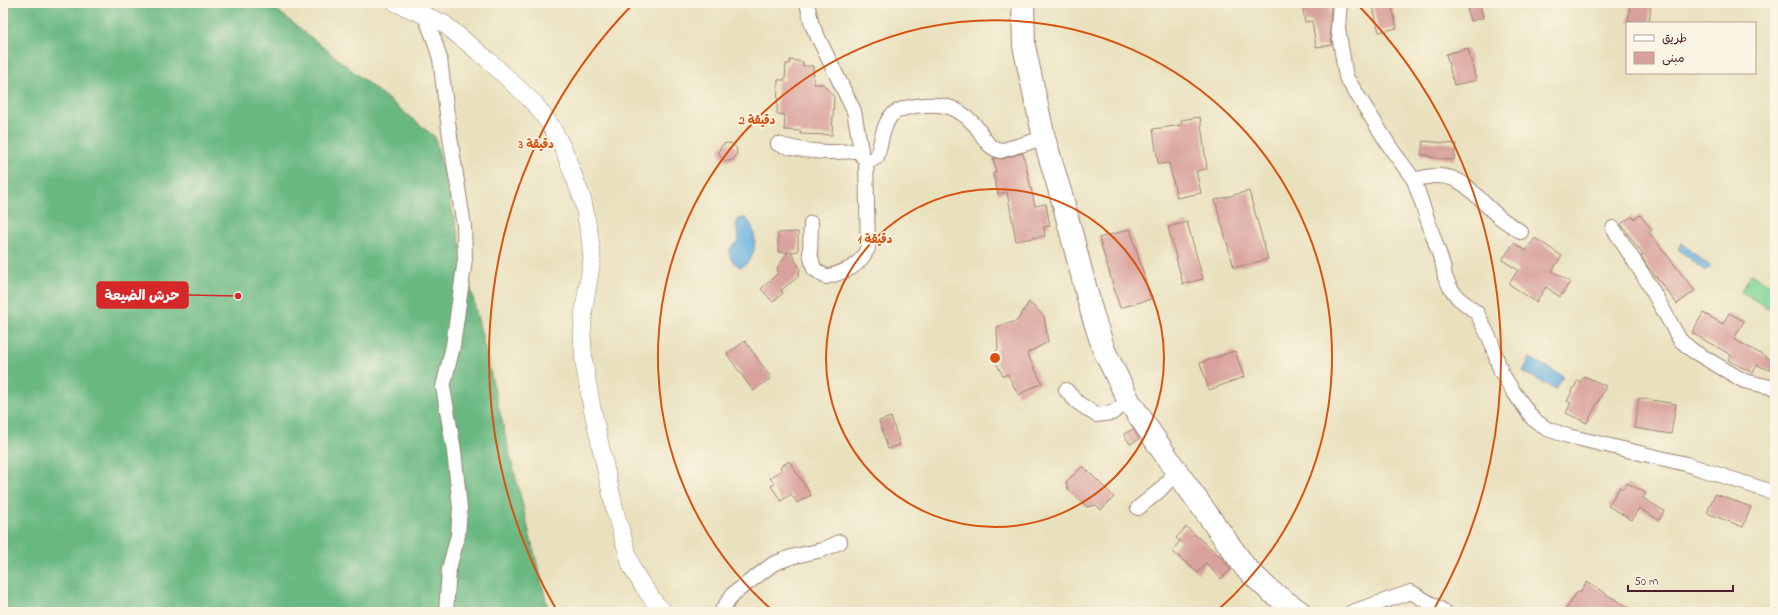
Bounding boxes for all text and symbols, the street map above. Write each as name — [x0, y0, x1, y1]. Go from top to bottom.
legend — [1626, 22, 1756, 74]
text: طريق — [1662, 30, 1687, 48]
text: مبنى — [1662, 50, 1685, 68]
text: 2 دقيقة — [738, 112, 776, 130]
text: 3 دقيقة — [517, 136, 554, 154]
text: 1 دقيقة — [858, 231, 893, 249]
callout: حرش الضيعة — [97, 282, 188, 308]
text: حرش الضيعة — [105, 286, 179, 307]
centre of rings — [988, 351, 1002, 365]
scale bar — [1628, 567, 1733, 593]
text: 50 m — [1634, 573, 1658, 591]

